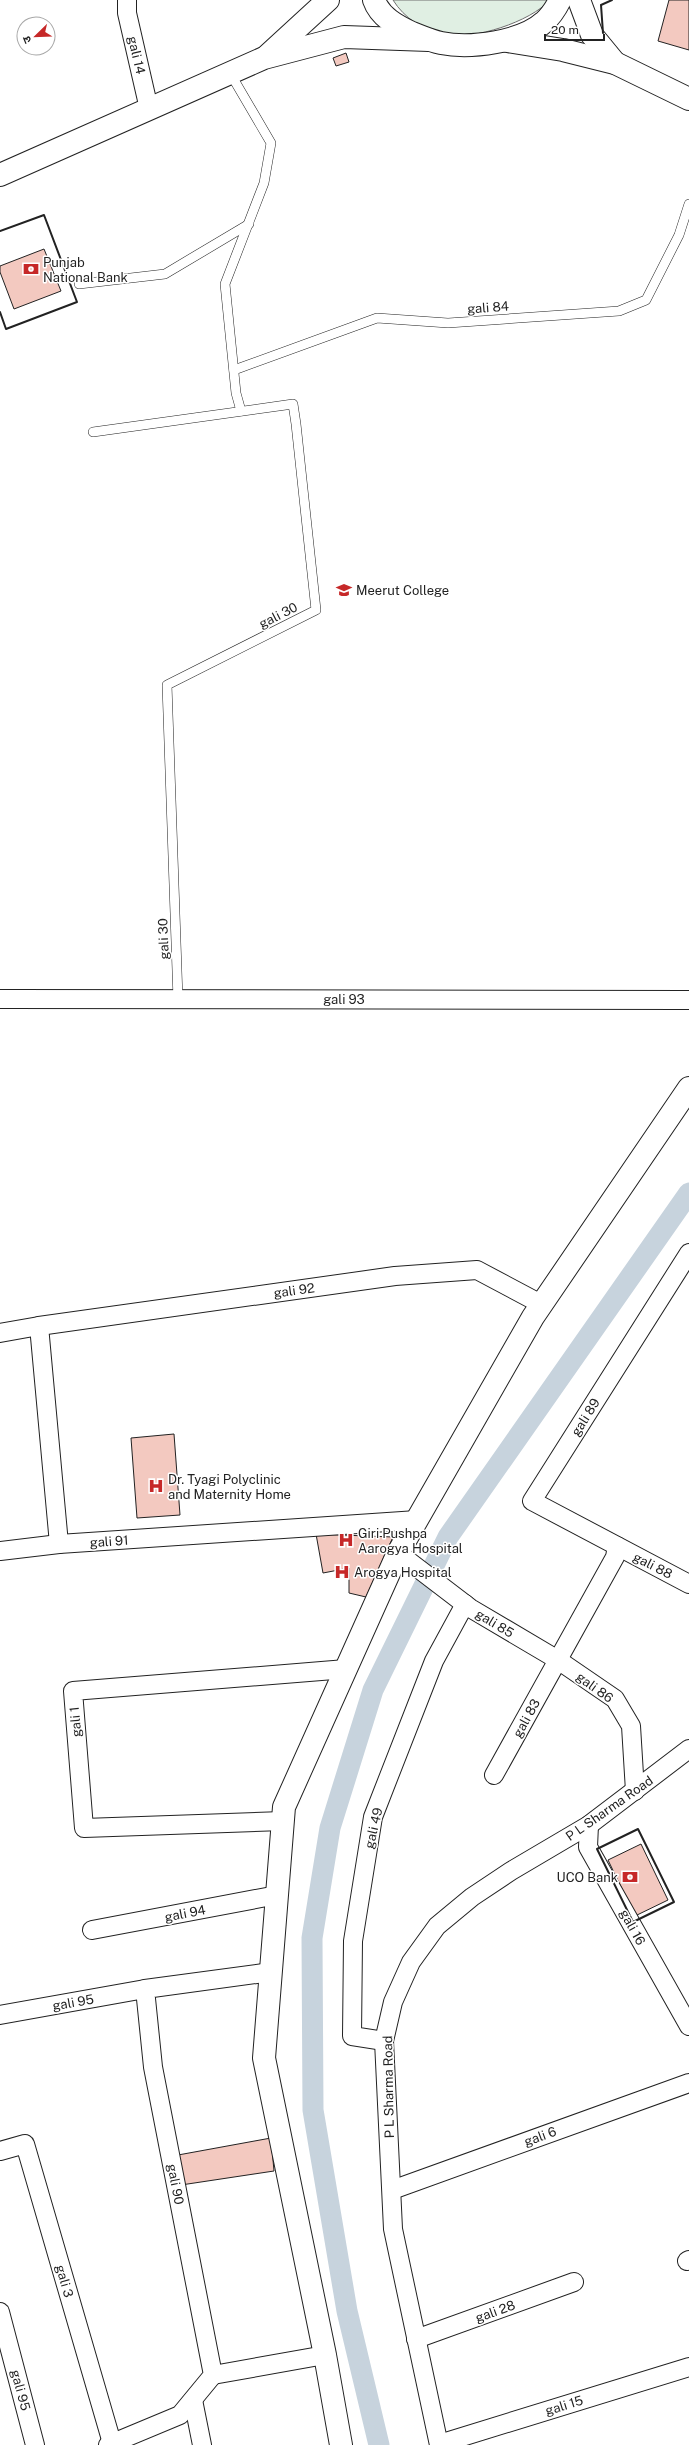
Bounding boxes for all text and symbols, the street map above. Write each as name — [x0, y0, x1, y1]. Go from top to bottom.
north arrow — [16, 16, 56, 56]
scale bar — [545, 16, 604, 42]
text: 20 m — [551, 23, 579, 37]
text: उ — [20, 34, 34, 45]
street label: gali 14 — [125, 35, 148, 76]
place label: Punjab National Bank — [43, 255, 128, 285]
bank icon: Punjab National Bank — [22, 260, 40, 278]
street label: gali 84 — [467, 299, 509, 316]
school or university icon: Meerut College — [335, 581, 353, 599]
place label: Meerut College — [356, 583, 449, 598]
street label: gali 30 — [256, 599, 300, 632]
street label: gali 30 — [155, 918, 172, 960]
street label: gali 93 — [323, 992, 365, 1007]
street label: gali 92 — [273, 1280, 316, 1301]
street label: gali 89 — [568, 1396, 603, 1439]
place label: Dr. Tyagi Polyclinic and Maternity Home — [168, 1472, 291, 1502]
hospital icon: Dr. Tyagi Polyclinic and Maternity Home — [147, 1477, 165, 1495]
place label: Giri Pushpa Aarogya Hospital — [358, 1526, 463, 1556]
hospital icon: Giri Pushpa Aarogya Hospital — [337, 1531, 355, 1549]
street label: gali 91 — [89, 1533, 129, 1550]
street label: gali 88 — [631, 1549, 675, 1582]
hospital icon: Arogya Hospital — [333, 1563, 351, 1581]
place label: Arogya Hospital — [354, 1565, 452, 1580]
street label: gali 85 — [473, 1606, 517, 1641]
street label: gali 86 — [573, 1669, 616, 1706]
street label: gali 83 — [510, 1696, 543, 1740]
street label: gali 1 — [67, 1706, 84, 1738]
street label: P L Sharma Road — [563, 1773, 656, 1844]
street label: gali 49 — [361, 1806, 385, 1850]
bank icon: UCO Bank — [621, 1868, 639, 1886]
place label: UCO Bank — [557, 1870, 618, 1885]
street label: gali 94 — [163, 1902, 207, 1925]
street label: gali 16 — [617, 1907, 649, 1948]
street label: gali 95 — [51, 1991, 95, 2014]
street label: P L Sharma Road — [380, 2035, 397, 2139]
street label: gali 6 — [522, 2124, 558, 2149]
street label: gali 90 — [164, 2162, 187, 2206]
street label: gali 3 — [53, 2263, 76, 2299]
street label: gali 28 — [473, 2297, 517, 2326]
street label: gali 95 — [8, 2368, 33, 2412]
street label: gali 15 — [543, 2393, 585, 2418]

